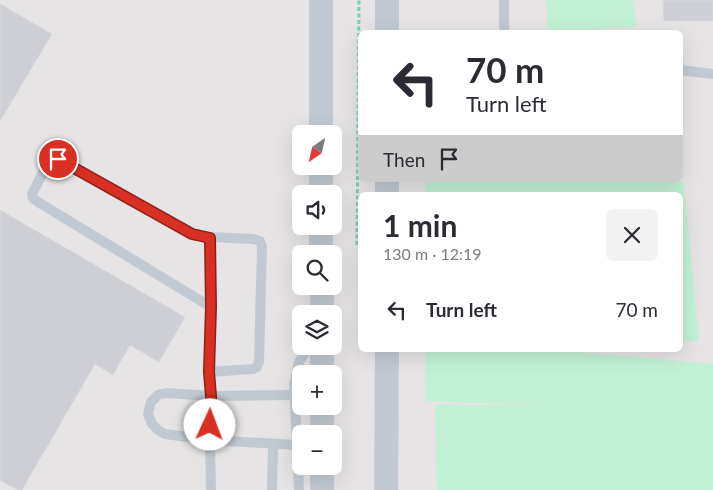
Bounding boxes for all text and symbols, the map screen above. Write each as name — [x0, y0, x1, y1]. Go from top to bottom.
text: 70 m — [466, 48, 544, 90]
icon: left — [383, 50, 448, 115]
text: Turn left — [466, 90, 547, 117]
north arrow — [292, 125, 342, 175]
map controls — [292, 125, 342, 475]
pin — [37, 138, 79, 180]
icon: arrive — [44, 145, 72, 173]
icon: arrive — [435, 145, 463, 173]
text: Then — [383, 148, 425, 171]
button: sound — [292, 185, 342, 235]
text: 1 min — [383, 207, 457, 243]
button: close — [606, 209, 658, 261]
text: 130 m · 12:19 — [383, 244, 482, 263]
button: search — [292, 245, 342, 295]
icon: left — [383, 296, 411, 324]
text: Turn left — [426, 298, 497, 321]
text: 70 m — [615, 298, 658, 321]
button: layers — [292, 305, 342, 355]
button: + — [292, 365, 342, 415]
position arrow — [183, 398, 235, 450]
button: − — [292, 425, 342, 475]

